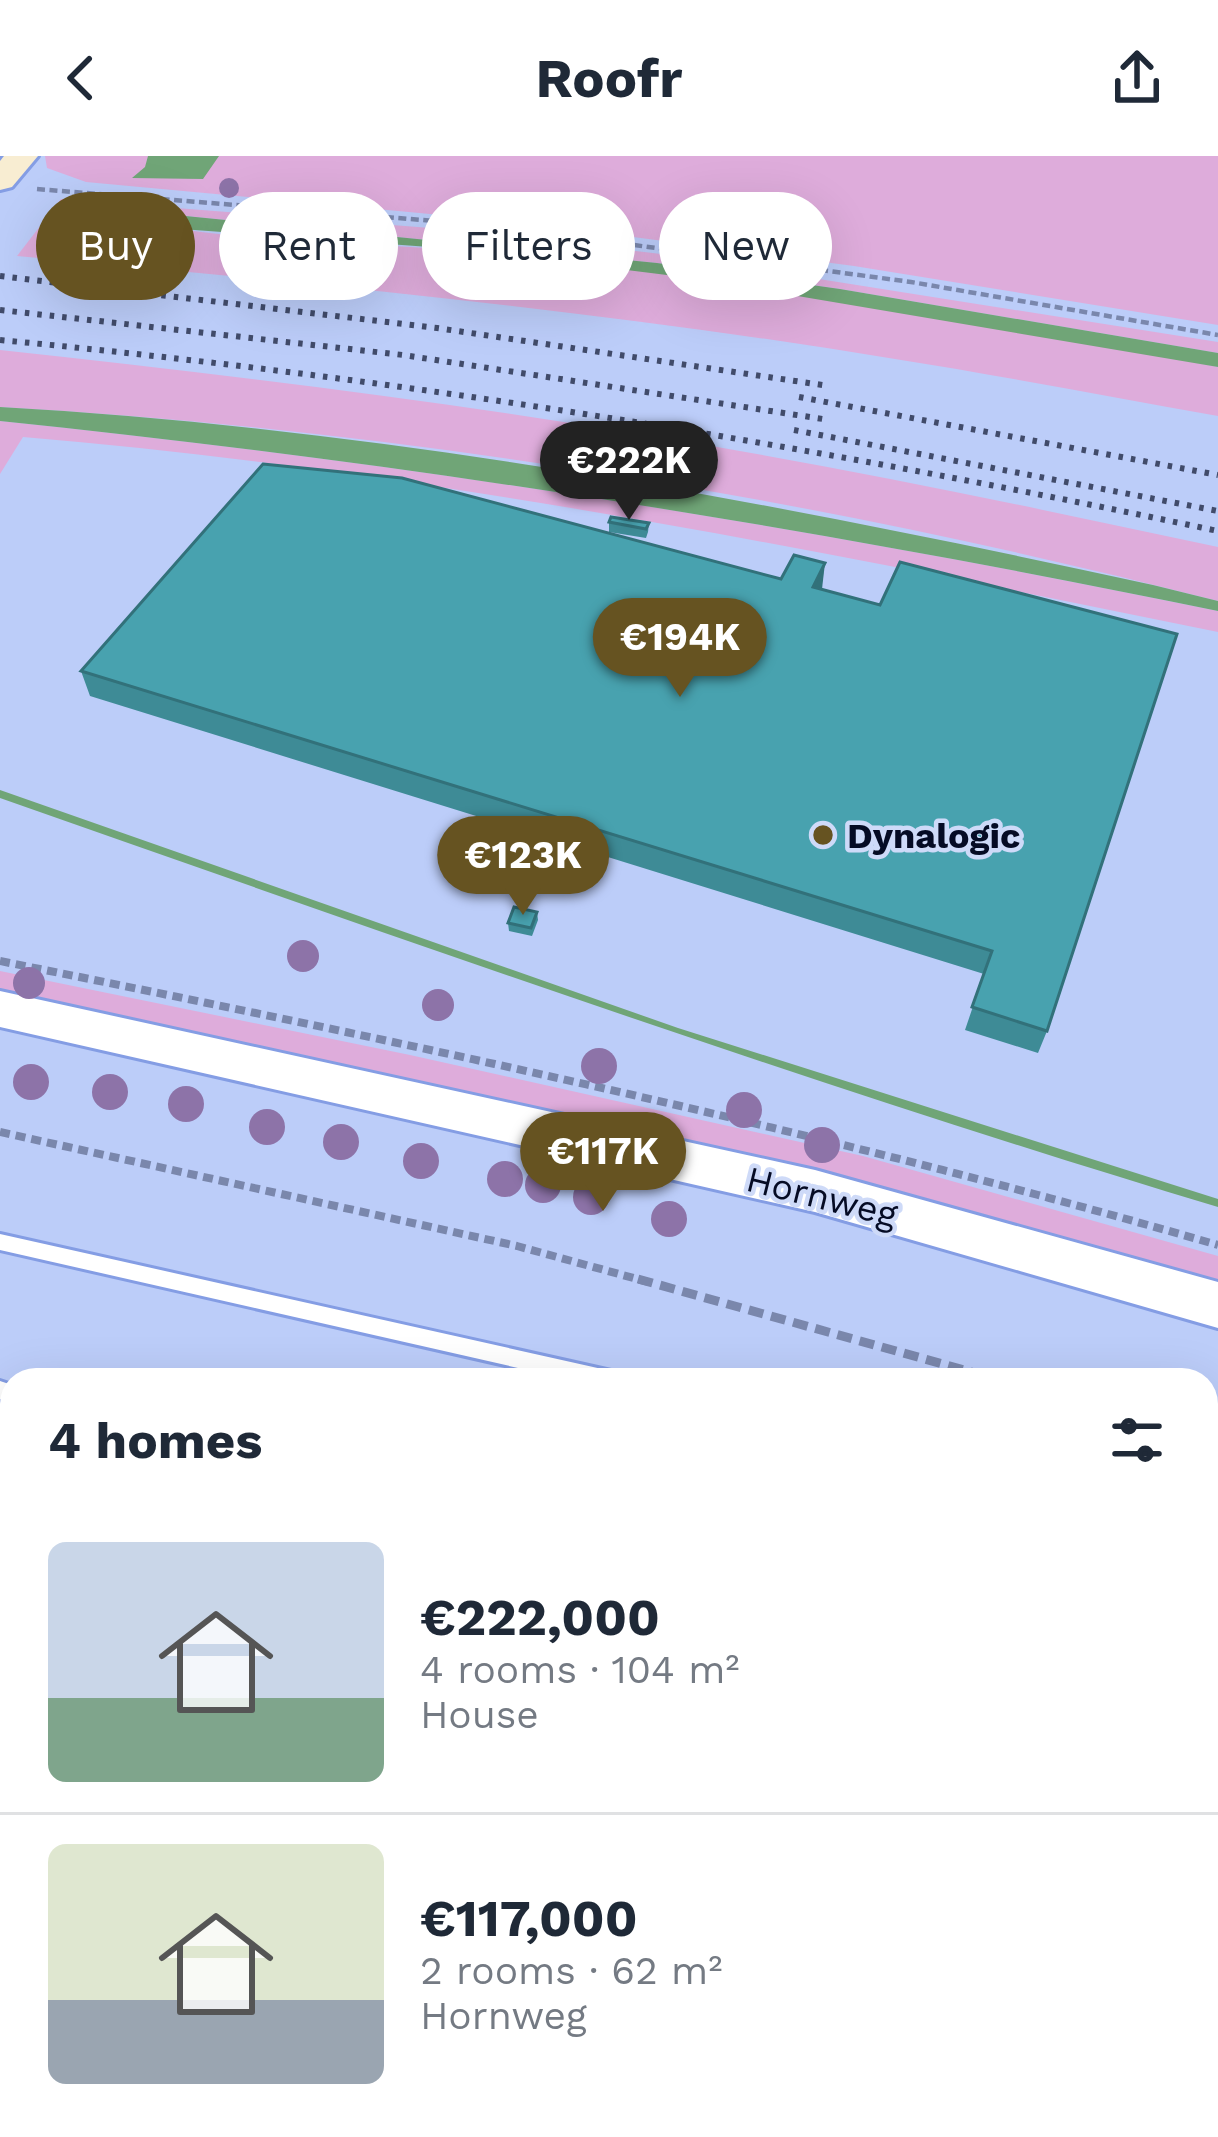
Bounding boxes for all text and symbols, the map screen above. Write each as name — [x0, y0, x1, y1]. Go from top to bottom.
icon: back — [48, 45, 114, 111]
icon: share — [1104, 45, 1170, 111]
text: Roofr — [536, 47, 682, 110]
chip: Buy — [36, 192, 195, 300]
chip: Rent — [219, 192, 398, 300]
chip: Filters — [422, 192, 635, 300]
chip: New — [659, 192, 832, 300]
pin: €222K — [545, 421, 713, 523]
text: €222K — [567, 437, 691, 482]
pin: €194K — [596, 598, 764, 700]
text: €194K — [620, 614, 740, 659]
place label: Dynalogic — [847, 815, 1020, 857]
pin: €123K — [439, 816, 607, 918]
marker: Dynalogic — [810, 822, 836, 848]
text: €123K — [464, 832, 582, 877]
pin: €117K — [519, 1112, 687, 1214]
text: €117K — [547, 1128, 659, 1173]
street label: Hornweg — [742, 1158, 902, 1236]
icon: filters — [1104, 1407, 1170, 1473]
text: 4 homes — [48, 1411, 262, 1470]
text: €222,000 — [420, 1588, 660, 1647]
icon: home — [144, 1590, 288, 1734]
text: 4 rooms · 104 m² — [420, 1647, 740, 1692]
text: House — [420, 1692, 539, 1737]
text: €117,000 — [420, 1889, 638, 1948]
icon: home — [144, 1892, 288, 2036]
text: 2 rooms · 62 m² — [420, 1948, 722, 1993]
text: Hornweg — [420, 1993, 587, 2038]

